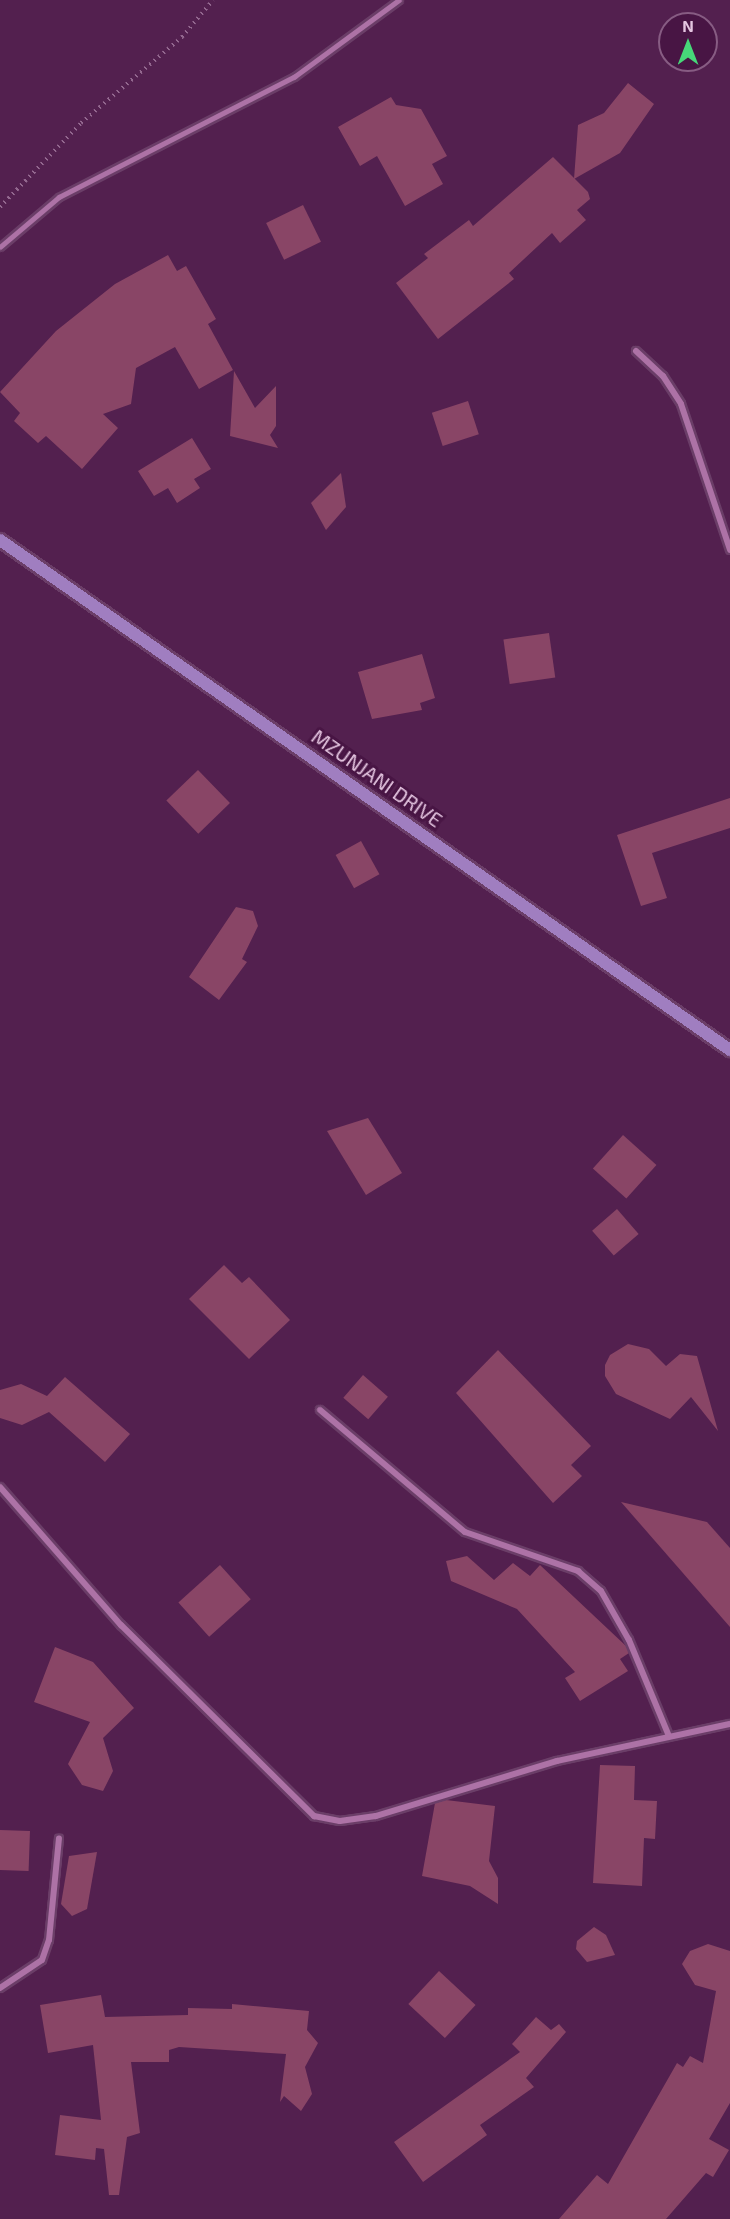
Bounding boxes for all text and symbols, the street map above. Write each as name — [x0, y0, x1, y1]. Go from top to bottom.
north arrow — [658, 12, 718, 72]
text: N — [682, 16, 694, 35]
street label: MZUNJANI DRIVE — [307, 724, 447, 832]

